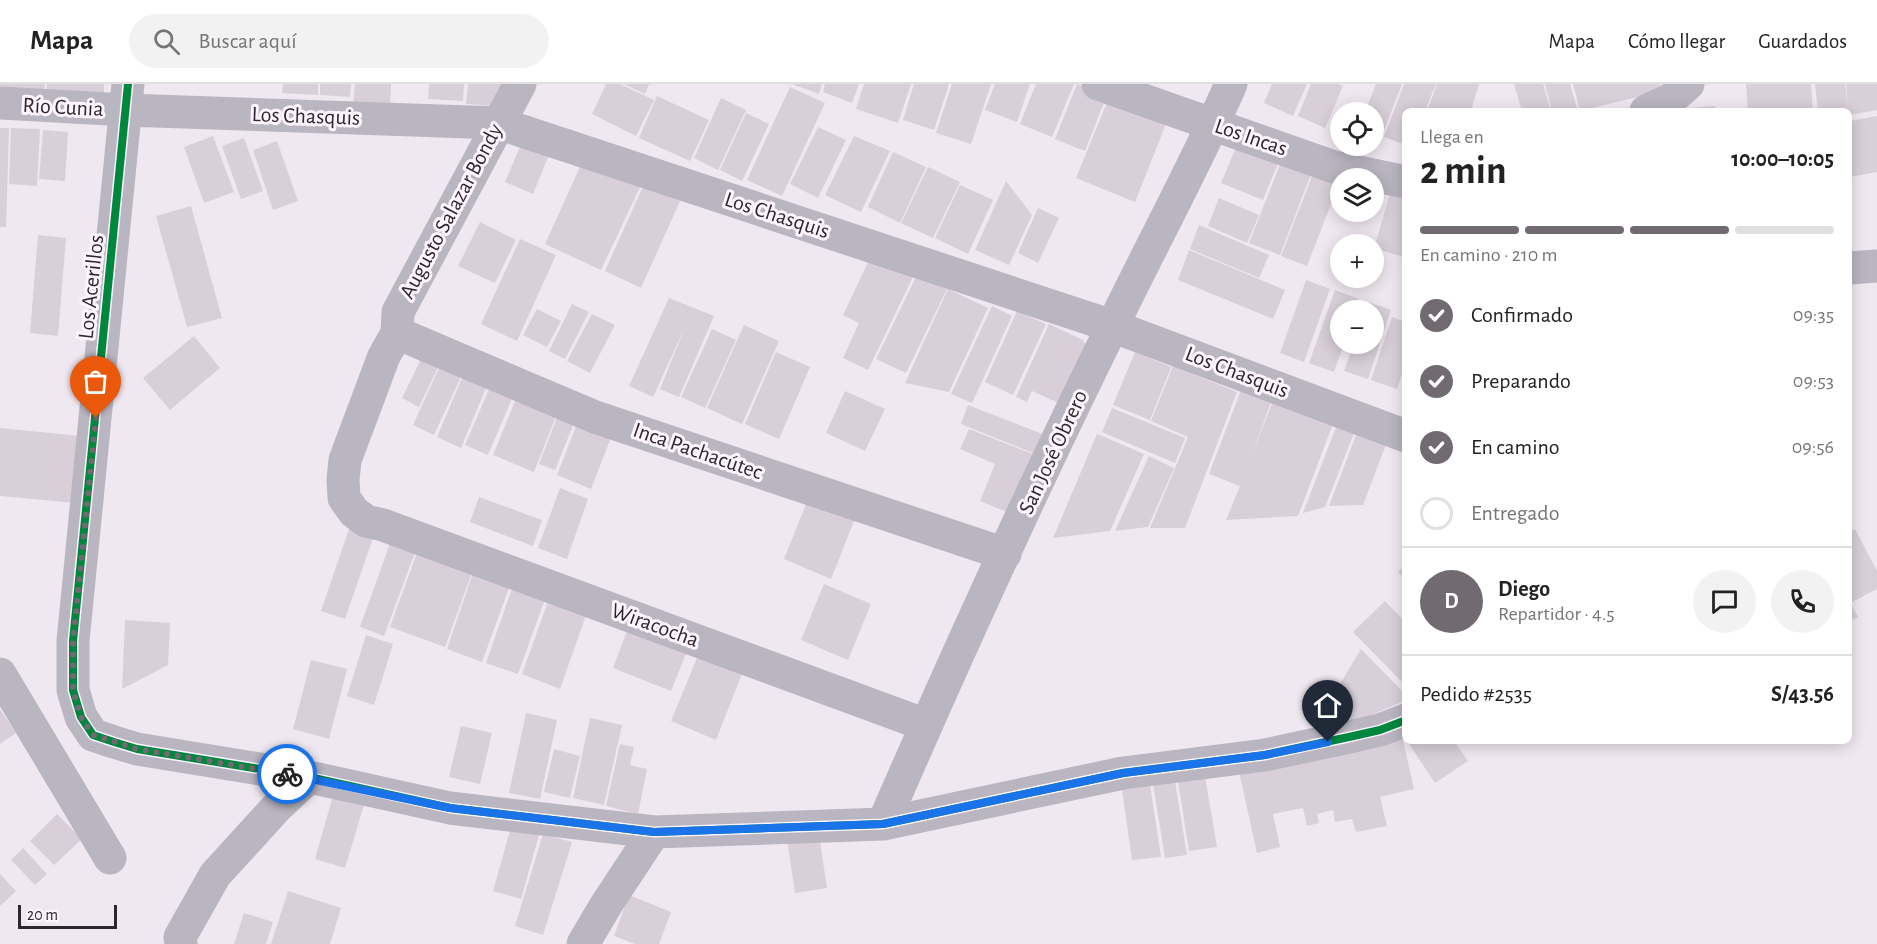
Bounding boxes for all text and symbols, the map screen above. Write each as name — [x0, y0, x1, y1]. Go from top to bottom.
search box — [129, 14, 549, 68]
icon: search — [150, 25, 183, 58]
text: Mapa — [30, 27, 93, 55]
text: Buscar aquí — [198, 30, 297, 52]
text: Mapa — [1549, 31, 1595, 52]
text: Cómo llegar — [1628, 31, 1725, 52]
text: Guardados — [1758, 31, 1847, 52]
street label: Río Cunia — [22, 94, 104, 120]
map controls — [1330, 102, 1384, 354]
button: locate — [1330, 102, 1384, 156]
street label: Los Chasquis — [251, 103, 361, 129]
street label: Los Incas — [1212, 114, 1290, 160]
street label: Augusto Salazar Bondy — [396, 119, 507, 302]
text: Llega en — [1420, 127, 1484, 147]
text: 10:00–10:05 — [1731, 148, 1834, 170]
text: 2 min — [1420, 152, 1507, 191]
button: layers — [1330, 168, 1384, 222]
street label: Los Chasquis — [722, 188, 832, 242]
street label: Los Acerillos — [75, 234, 107, 340]
button: + — [1330, 234, 1384, 288]
text: En camino · 210 m — [1420, 245, 1558, 265]
icon: check — [1420, 299, 1453, 332]
button: − — [1330, 300, 1384, 354]
text: Confirmado — [1471, 304, 1573, 326]
text: 09:35 — [1793, 305, 1834, 325]
street label: Los Chasquis — [1182, 342, 1292, 402]
pin — [70, 356, 121, 418]
icon: bag — [79, 365, 112, 398]
icon: check — [1420, 365, 1453, 398]
text: Preparando — [1471, 370, 1571, 392]
text: 09:53 — [1793, 371, 1834, 391]
street label: San José Obrero — [1015, 387, 1091, 517]
street label: Inca Pachacútec — [631, 419, 766, 484]
icon: check — [1420, 431, 1453, 464]
text: En camino — [1471, 436, 1560, 458]
text: 09:56 — [1792, 437, 1834, 457]
text: Entregado — [1471, 502, 1560, 524]
button: chat — [1693, 570, 1756, 633]
button: phone — [1771, 570, 1834, 633]
text: Diego — [1498, 578, 1550, 600]
text: D — [1444, 590, 1459, 612]
street label: Wiracocha — [608, 599, 702, 651]
text: Repartidor · 4.5 — [1498, 604, 1615, 624]
pin — [1302, 680, 1353, 742]
text: Pedido #2535 — [1420, 683, 1532, 705]
text: S/43.56 — [1771, 683, 1834, 705]
icon: home — [1311, 689, 1344, 722]
courier — [257, 744, 317, 804]
icon: bike — [271, 758, 304, 791]
scale bar — [18, 902, 117, 930]
text: 20 m — [27, 907, 58, 923]

